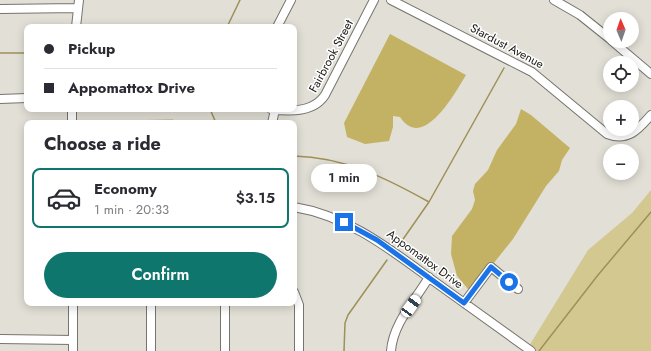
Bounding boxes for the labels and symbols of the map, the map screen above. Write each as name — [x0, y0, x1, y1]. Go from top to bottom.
north arrow — [603, 12, 639, 48]
street label: Fairbrook Street — [304, 16, 358, 96]
street label: Stardust Avenue — [467, 19, 547, 73]
callout: 1 min — [311, 164, 377, 192]
route end — [335, 213, 353, 231]
street label: Appomattox Drive — [383, 225, 467, 293]
route start — [500, 273, 518, 291]
car — [399, 293, 423, 319]

